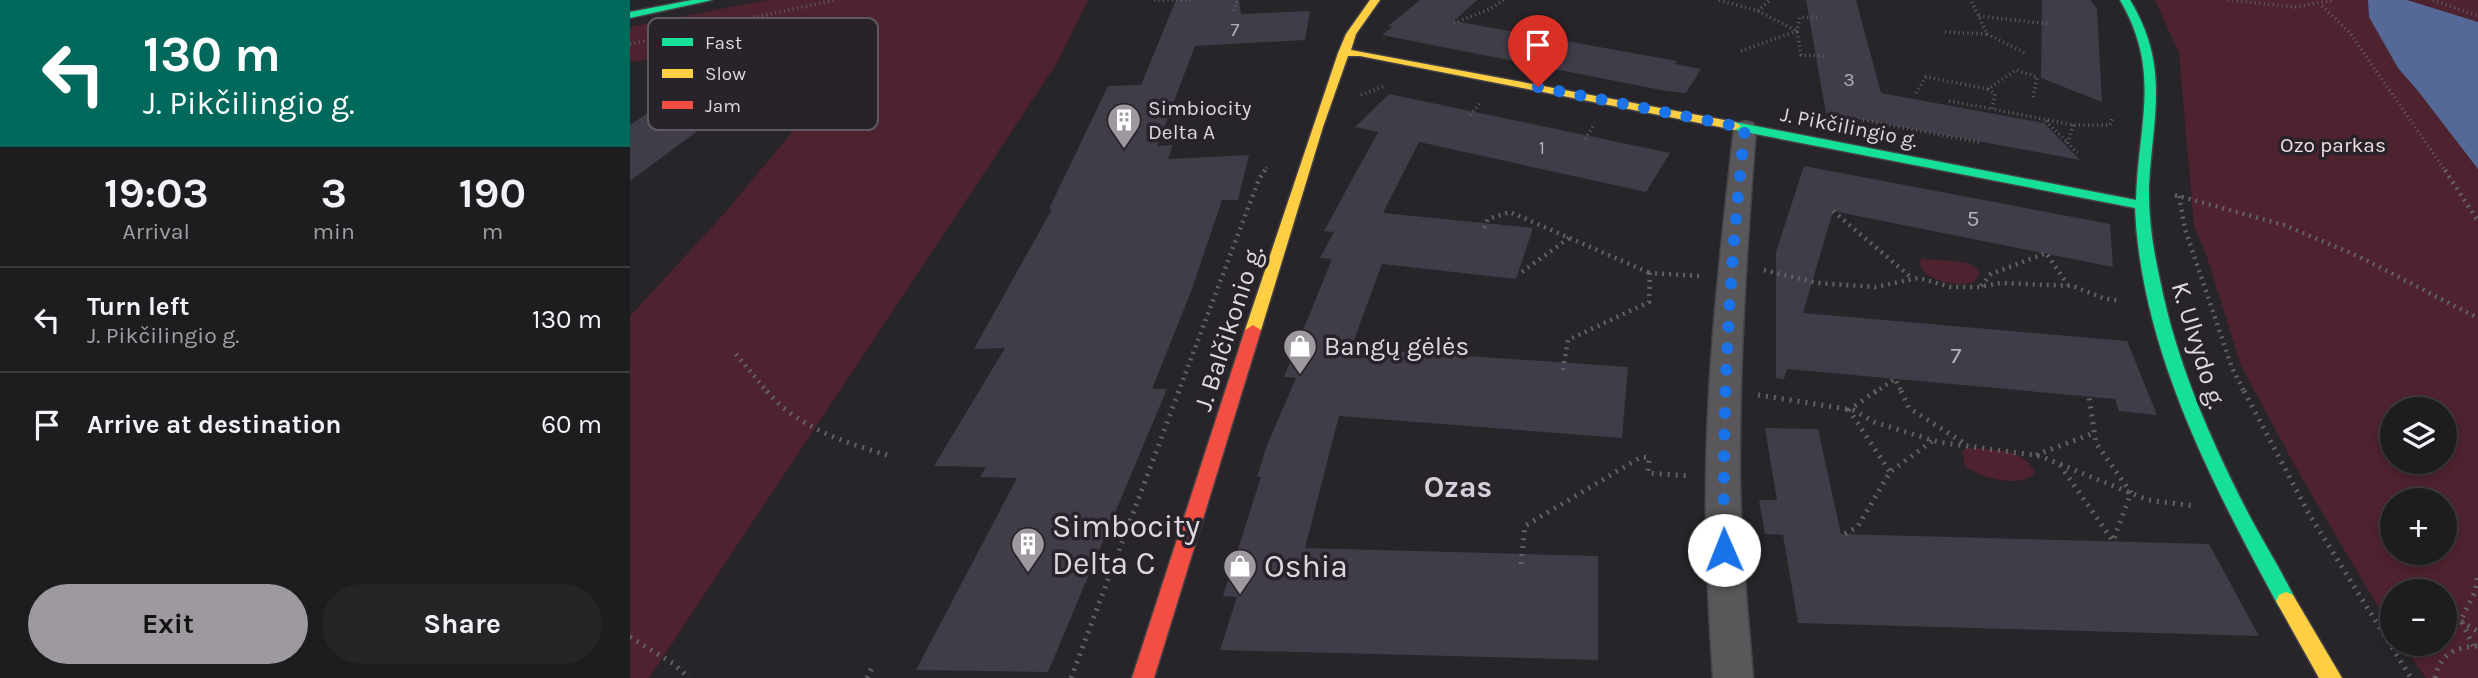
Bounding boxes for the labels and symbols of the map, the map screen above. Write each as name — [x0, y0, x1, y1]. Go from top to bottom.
pin — [1508, 15, 1568, 87]
legend — [648, 18, 878, 130]
house number: 7 — [1231, 19, 1240, 41]
text: Fast — [705, 32, 742, 54]
text: Slow — [705, 63, 746, 85]
house number: 3 — [1843, 69, 1855, 91]
text: Jam — [705, 95, 741, 117]
place label: Simbiocity Delta A — [1148, 96, 1252, 144]
building icon: Simbiocity Delta A — [1105, 101, 1143, 150]
street label: J. Pikčilingio g. — [1778, 102, 1920, 152]
park label: Ozo parkas — [2280, 133, 2386, 157]
house number: 1 — [1539, 137, 1545, 159]
house number: 5 — [1967, 205, 1979, 232]
street label: J. Balčikonio g. — [1187, 241, 1270, 415]
street label: K. Ulvydo g. — [2165, 278, 2233, 412]
shop icon: Bangų gėlės — [1281, 327, 1319, 376]
place label: Bangų gėlės — [1324, 331, 1469, 362]
house number: 7 — [1951, 342, 1962, 369]
district label: Ozas — [1424, 469, 1492, 505]
place label: Simbocity Delta C — [1052, 508, 1200, 582]
position arrow — [1687, 513, 1761, 587]
building icon: Simbocity Delta C — [1009, 525, 1047, 574]
shop icon: Oshia — [1221, 547, 1259, 596]
place label: Oshia — [1264, 548, 1348, 585]

